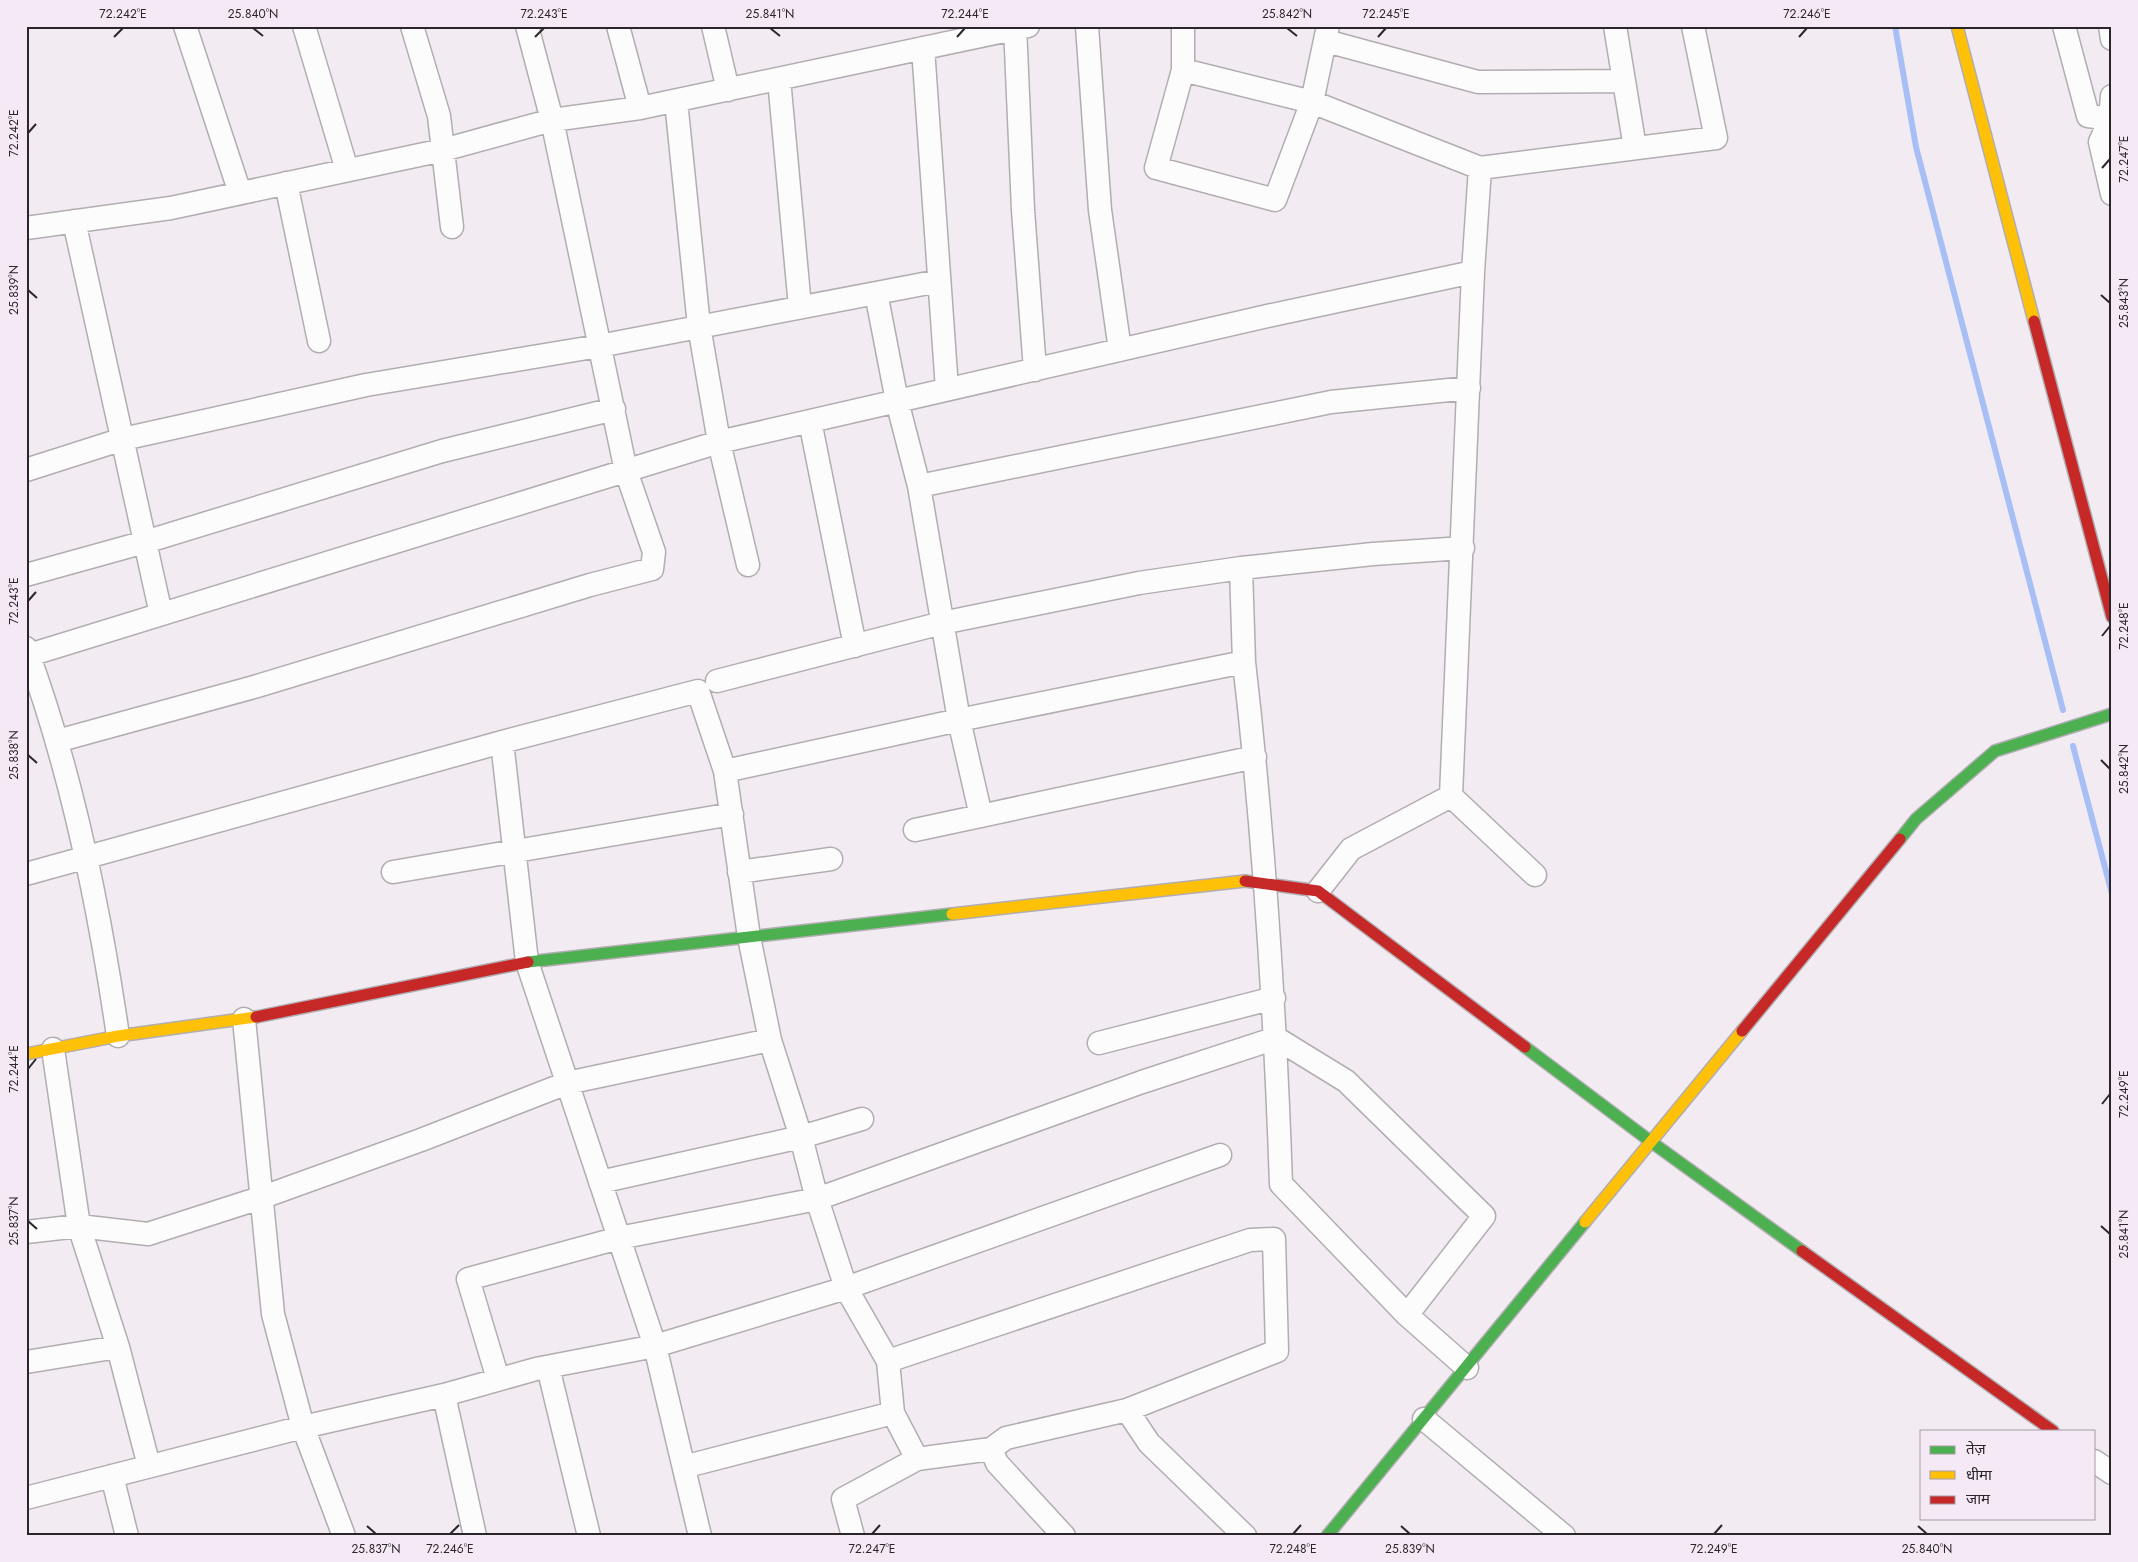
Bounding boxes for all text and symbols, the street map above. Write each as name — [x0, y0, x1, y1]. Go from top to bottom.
text: 72.242°E — [99, 5, 147, 23]
text: 25.840°N — [228, 5, 278, 23]
text: 72.243°E — [520, 5, 568, 23]
text: 25.841°N — [746, 5, 794, 23]
text: 72.244°E — [941, 5, 989, 23]
text: 25.842°N — [1262, 5, 1312, 23]
text: 72.245°E — [1362, 5, 1410, 23]
text: 72.246°E — [1783, 5, 1831, 23]
text: 72.242°E — [5, 109, 23, 157]
text: 72.247°E — [2115, 136, 2133, 182]
text: 25.839°N — [5, 265, 23, 315]
text: 25.843°N — [2115, 278, 2133, 328]
text: 72.243°E — [5, 577, 23, 625]
text: 72.248°E — [2115, 602, 2133, 650]
text: 25.838°N — [5, 730, 23, 780]
text: 25.842°N — [2115, 744, 2133, 794]
text: 72.244°E — [5, 1045, 23, 1093]
text: 72.249°E — [2115, 1070, 2133, 1118]
text: 25.837°N — [5, 1196, 23, 1246]
text: 25.841°N — [2115, 1210, 2133, 1258]
legend — [1920, 1430, 2096, 1520]
text: तेज़ — [1966, 1438, 1987, 1460]
text: धीमा — [1966, 1464, 1993, 1486]
text: जाम — [1966, 1488, 1991, 1510]
text: 25.837°N — [351, 1540, 401, 1558]
text: 72.246°E — [426, 1540, 474, 1558]
text: 72.247°E — [849, 1540, 895, 1558]
text: 72.248°E — [1269, 1540, 1317, 1558]
text: 25.839°N — [1385, 1540, 1435, 1558]
text: 72.249°E — [1690, 1540, 1738, 1558]
text: 25.840°N — [1902, 1540, 1952, 1558]

